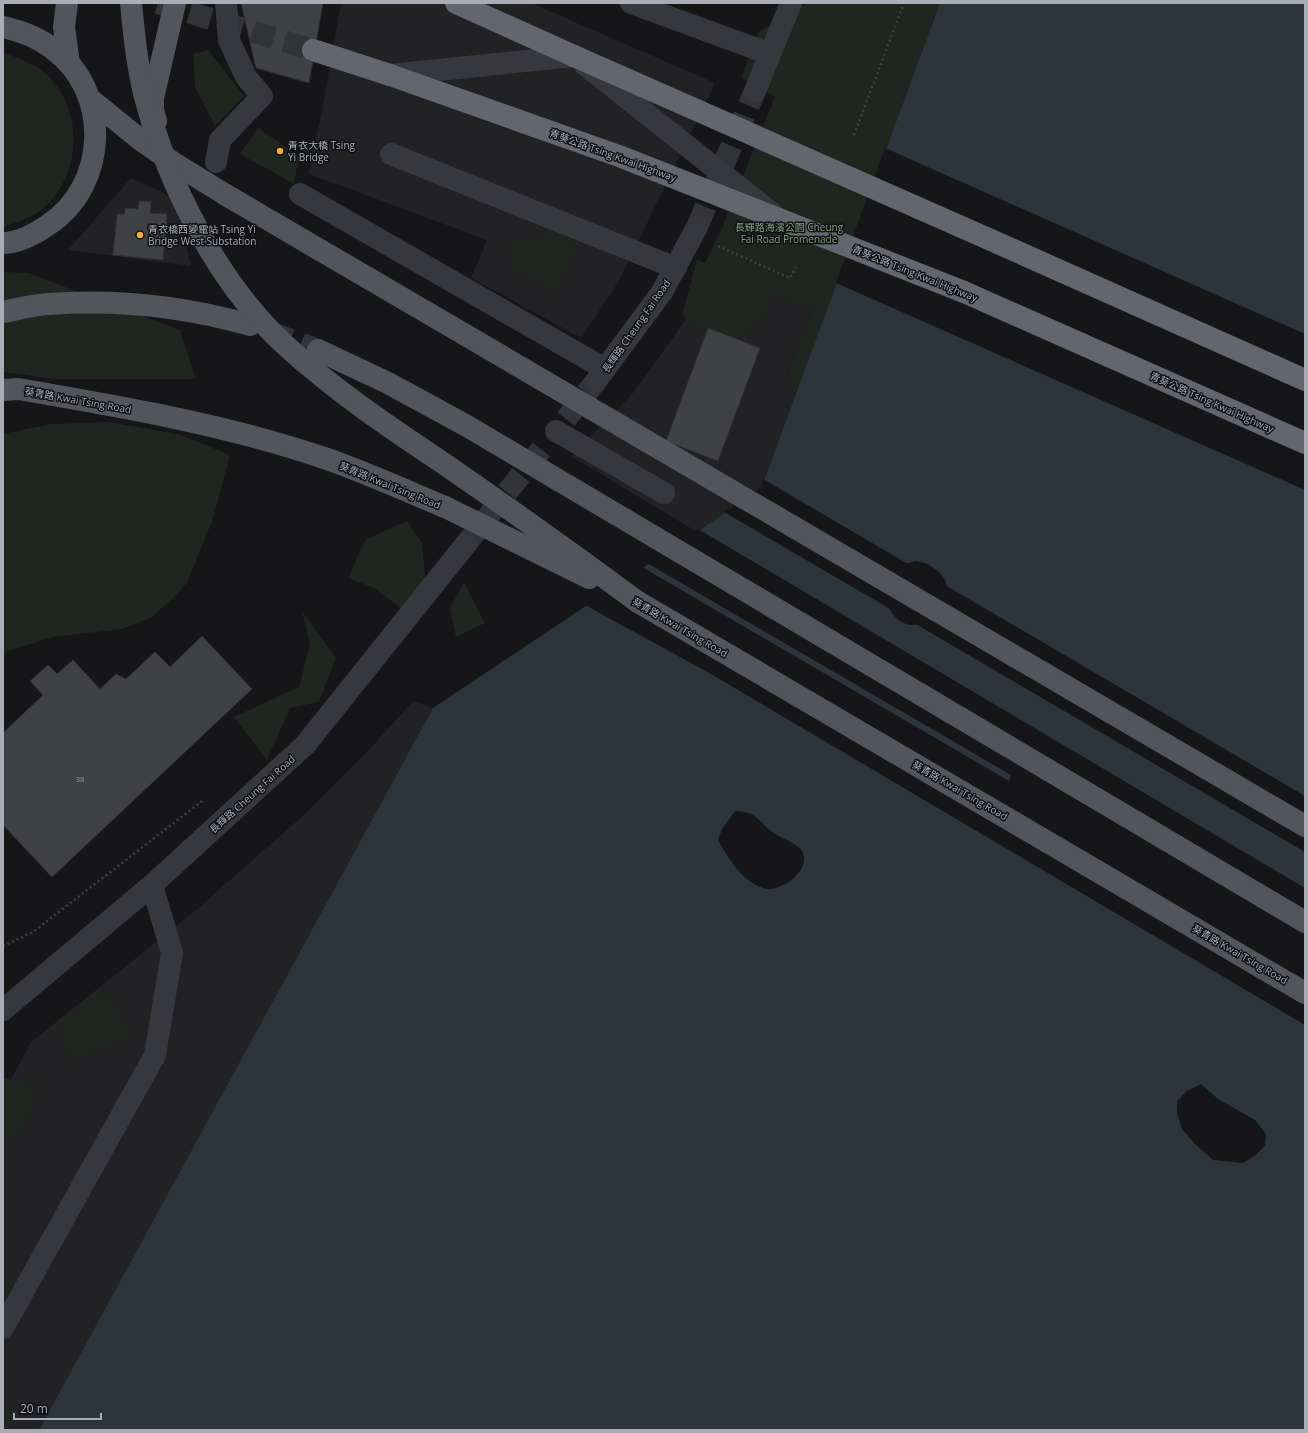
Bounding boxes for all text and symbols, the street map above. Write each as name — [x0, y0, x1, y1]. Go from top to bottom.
street label: 青葵公路 Tsing Kwai Highway — [548, 126, 679, 185]
place label: 青衣大橋 Tsing Yi Bridge — [288, 138, 356, 164]
marker: 青衣大橋 Tsing Yi Bridge — [275, 146, 285, 156]
park label: 長輝路海濱公園 Cheung Fai Road Promenade — [735, 220, 844, 246]
place label: 青衣橋西變電站 Tsing Yi Bridge West Substation — [148, 222, 256, 248]
marker: 青衣橋西變電站 Tsing Yi Bridge West Substation — [135, 230, 145, 240]
street label: 青葵公路 Tsing Kwai Highway — [850, 241, 981, 305]
street label: 長輝路 Cheung Fai Road — [599, 277, 673, 375]
street label: 青葵公路 Tsing Kwai Highway — [1148, 368, 1277, 436]
street label: 葵青路 Kwai Tsing Road — [24, 384, 132, 416]
street label: 葵青路 Kwai Tsing Road — [337, 458, 443, 512]
street label: 葵青路 Kwai Tsing Road — [630, 594, 730, 660]
street label: 長輝路 Cheung Fai Road — [206, 752, 298, 836]
street label: 葵青路 Kwai Tsing Road — [910, 757, 1010, 823]
house number: 38 — [75, 773, 85, 784]
street label: 葵青路 Kwai Tsing Road — [1190, 921, 1290, 987]
scale bar — [14, 1395, 101, 1421]
text: 20 m — [20, 1400, 48, 1417]

